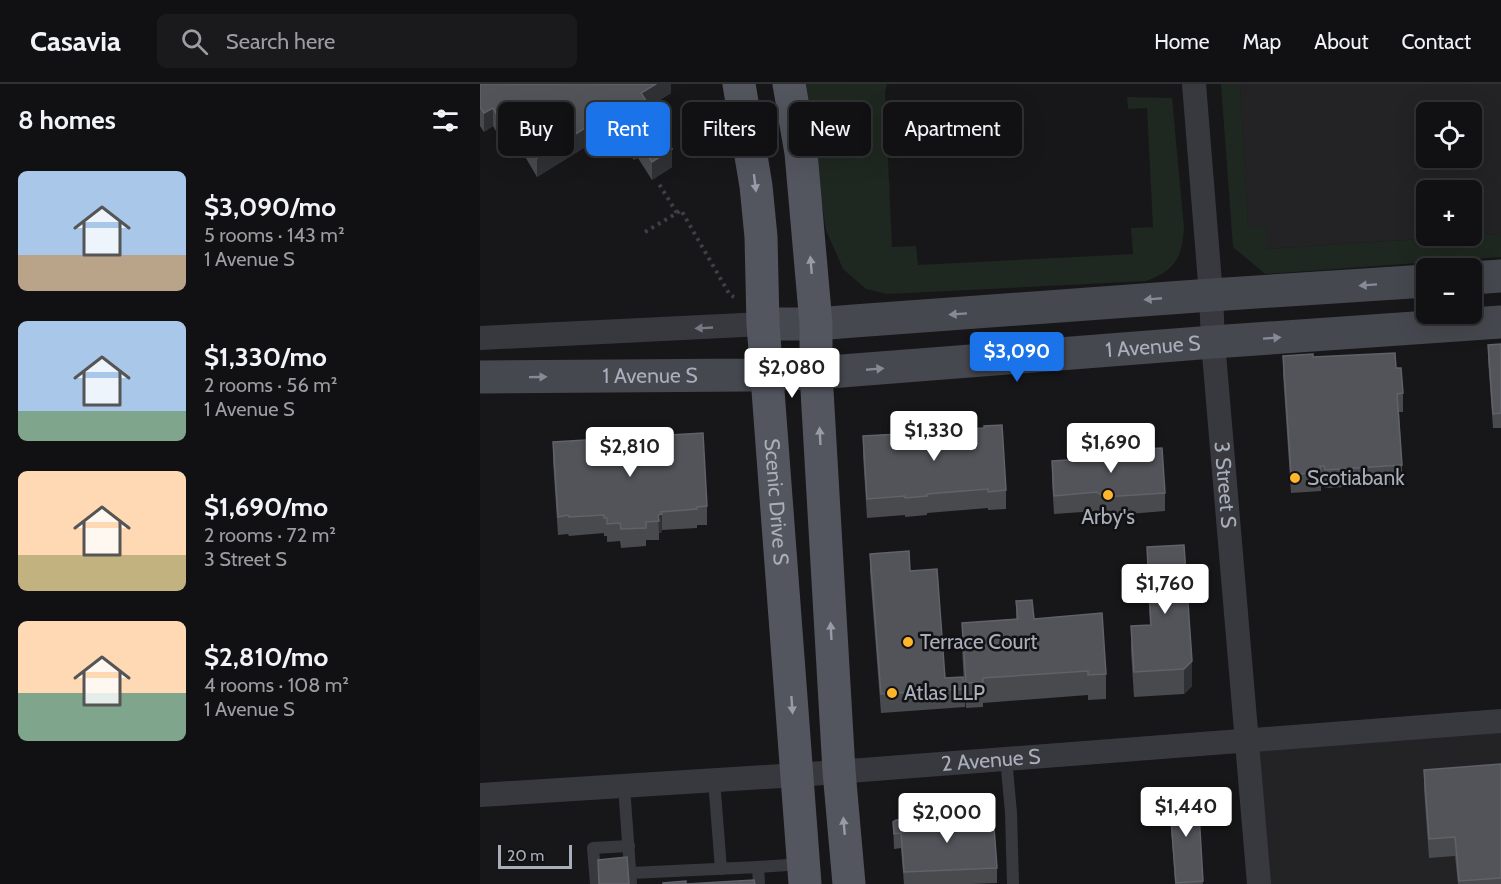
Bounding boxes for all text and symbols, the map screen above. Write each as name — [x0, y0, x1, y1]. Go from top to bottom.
search box — [157, 14, 577, 68]
text: Casavia — [30, 24, 121, 58]
icon: search — [178, 25, 211, 58]
text: Search here — [226, 28, 335, 55]
text: Home — [1154, 29, 1210, 54]
text: Map — [1243, 29, 1281, 54]
text: About — [1314, 29, 1368, 54]
text: Contact — [1401, 29, 1471, 54]
chip: Buy — [498, 102, 574, 156]
chip: Rent — [586, 102, 670, 156]
chip: Filters — [682, 102, 777, 156]
chip: New — [789, 102, 871, 156]
chip: Apartment — [883, 102, 1022, 156]
map controls — [1416, 102, 1482, 324]
button: locate — [1416, 102, 1482, 168]
text: 8 homes — [18, 104, 116, 136]
icon: filters — [429, 104, 462, 137]
one-way arrow — [750, 174, 760, 193]
button: + — [1416, 180, 1482, 246]
text: $3,090/mo — [204, 191, 336, 223]
icon: home — [66, 195, 138, 267]
text: 5 rooms · 143 m² — [204, 223, 345, 247]
text: 1 Avenue S — [204, 247, 295, 271]
one-way arrow — [806, 256, 816, 275]
button: − — [1416, 258, 1482, 324]
one-way arrow — [1359, 280, 1378, 289]
one-way arrow — [1143, 295, 1162, 304]
one-way arrow — [949, 309, 968, 318]
one-way arrow — [695, 323, 714, 332]
street label: 1 Avenue S — [1104, 330, 1201, 362]
pin: $3,090 — [968, 332, 1066, 383]
one-way arrow — [1262, 333, 1281, 342]
text: $3,090 — [984, 339, 1050, 363]
text: $1,330/mo — [204, 341, 327, 373]
icon: home — [66, 345, 138, 417]
pin: $2,080 — [743, 348, 841, 399]
text: $2,080 — [759, 355, 825, 379]
street label: 1 Avenue S — [602, 362, 698, 388]
one-way arrow — [865, 364, 884, 374]
one-way arrow — [529, 372, 548, 382]
text: 2 rooms · 56 m² — [204, 373, 337, 397]
text: 1 Avenue S — [204, 397, 295, 421]
pin: $1,330 — [885, 411, 983, 462]
text: $1,330 — [904, 418, 964, 442]
pin: $1,690 — [1062, 423, 1160, 474]
pin: $2,810 — [581, 427, 679, 478]
one-way arrow — [815, 427, 825, 446]
text: $1,690 — [1081, 430, 1141, 454]
text: $2,810 — [600, 434, 660, 458]
street label: Scenic Drive S — [760, 438, 794, 566]
street label: 3 Street S — [1209, 440, 1242, 529]
place label: Scotiabank — [1307, 465, 1405, 490]
marker: Scotiabank — [1288, 471, 1302, 485]
marker: Arby's — [1101, 488, 1115, 502]
text: $1,690/mo — [204, 491, 328, 523]
icon: home — [66, 495, 138, 567]
place label: Arby's — [1081, 504, 1135, 529]
text: 2 rooms · 72 m² — [204, 523, 336, 547]
text: 3 Street S — [204, 547, 287, 571]
pin: $1,760 — [1116, 564, 1214, 615]
text: $1,760 — [1136, 571, 1194, 595]
one-way arrow — [827, 622, 836, 641]
place label: Terrace Court — [920, 629, 1037, 654]
marker: Terrace Court — [901, 635, 915, 649]
text: $2,810/mo — [204, 641, 328, 673]
icon: home — [66, 645, 138, 717]
text: 4 rooms · 108 m² — [204, 673, 349, 697]
place label: Atlas LLP — [904, 680, 985, 705]
marker: Atlas LLP — [885, 686, 899, 700]
one-way arrow — [787, 696, 796, 715]
text: 1 Avenue S — [204, 697, 295, 721]
street label: 2 Avenue S — [940, 743, 1041, 776]
pin: $1,440 — [1137, 787, 1235, 838]
pin: $2,000 — [898, 793, 996, 844]
text: $1,440 — [1155, 794, 1217, 818]
text: $2,000 — [913, 800, 982, 824]
one-way arrow — [839, 816, 849, 835]
scale bar — [498, 842, 572, 870]
text: 20 m — [507, 846, 544, 865]

